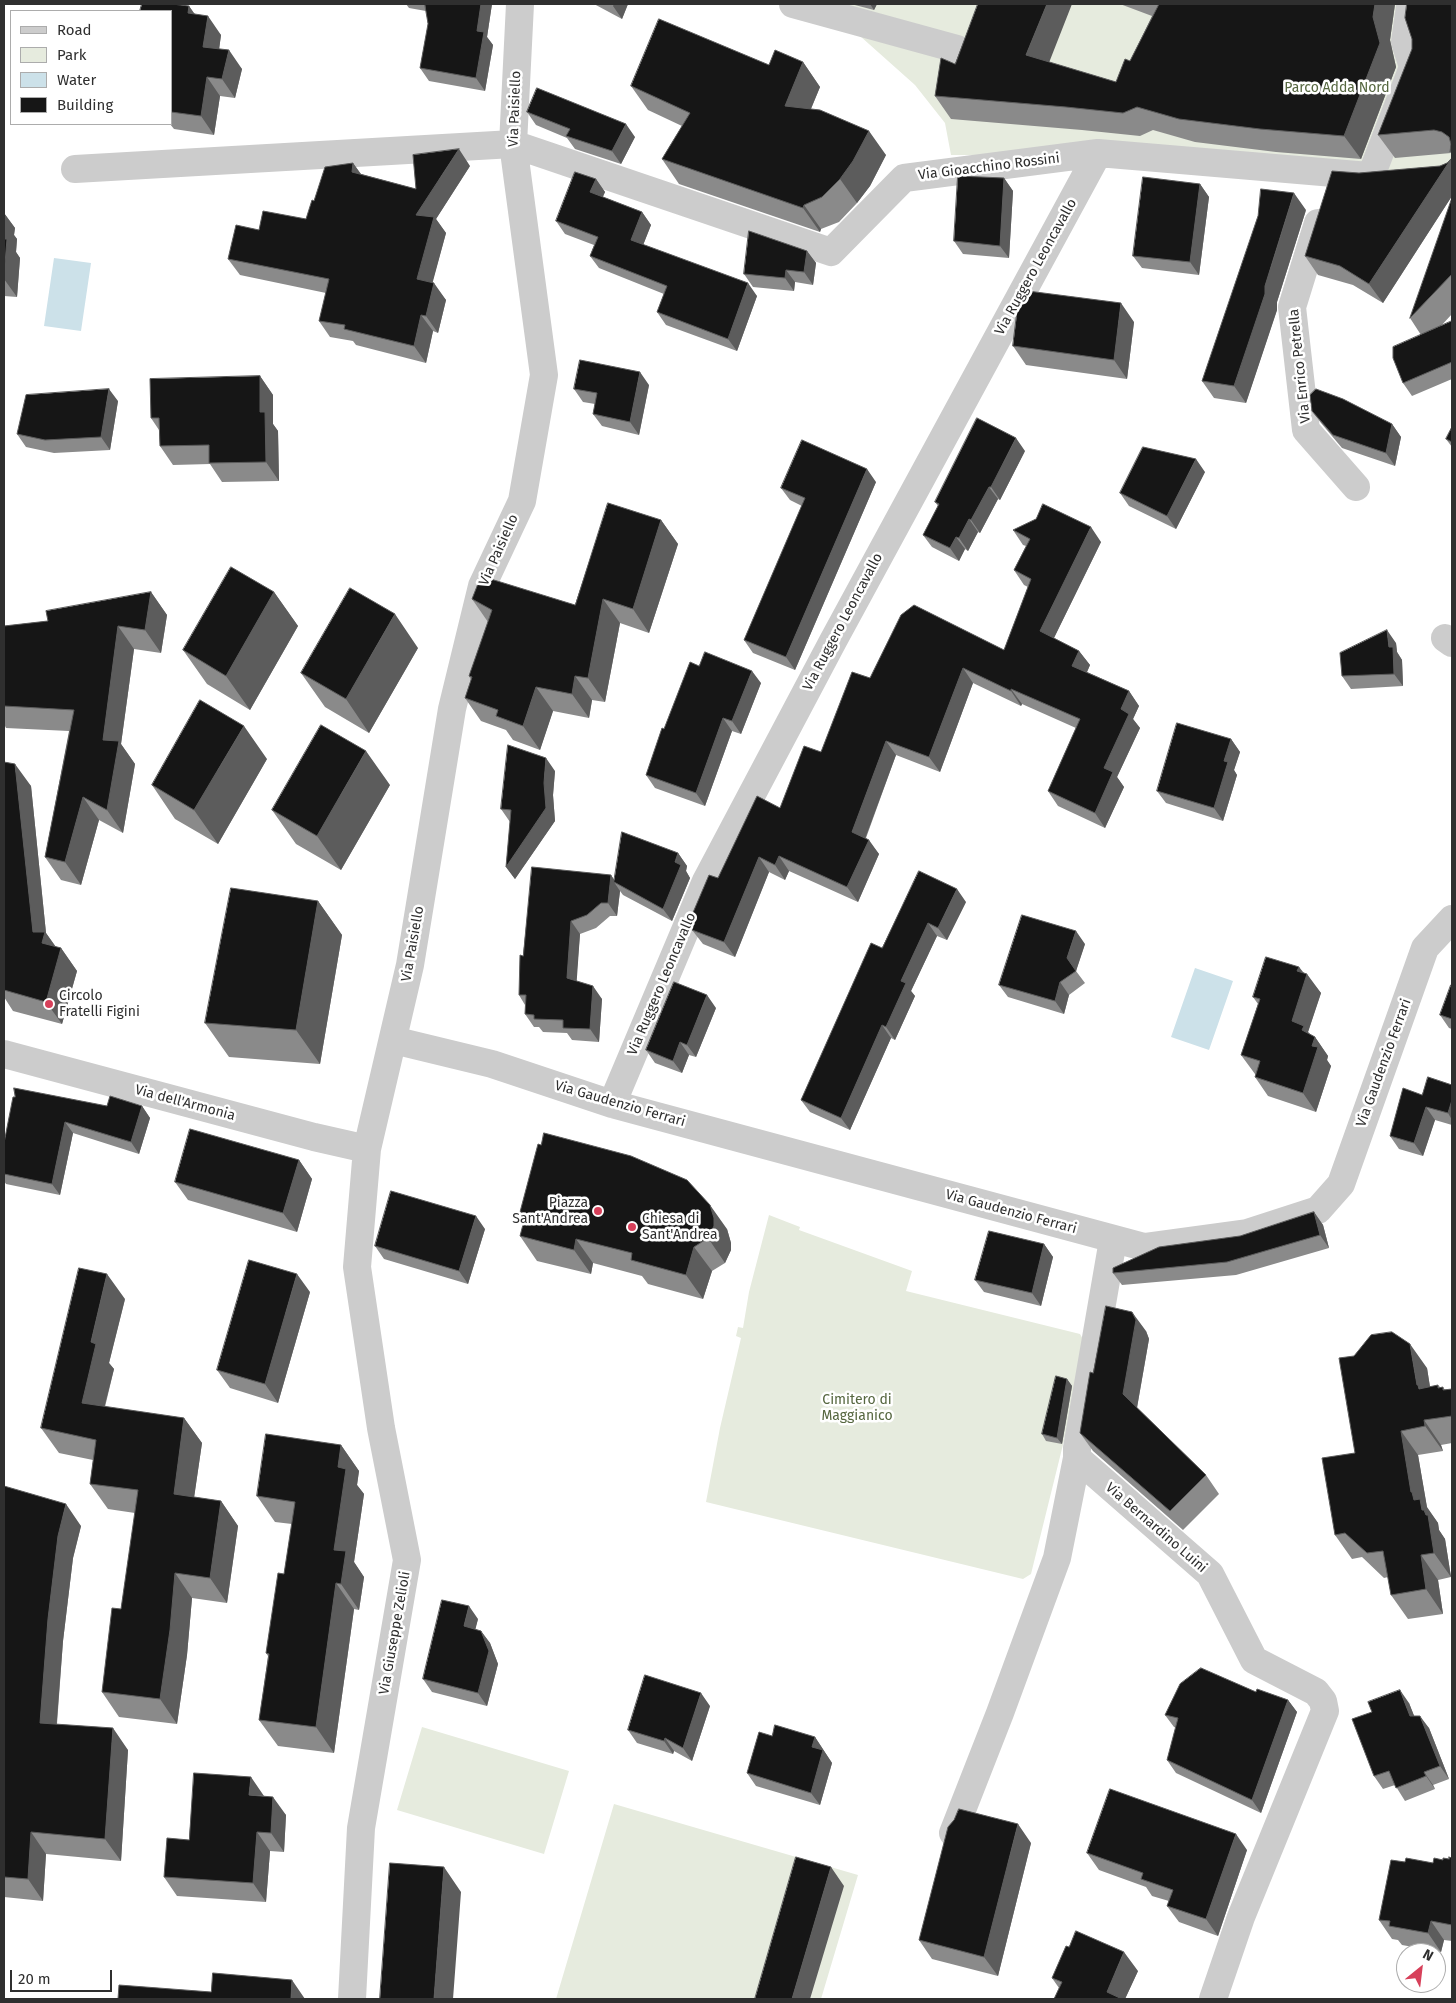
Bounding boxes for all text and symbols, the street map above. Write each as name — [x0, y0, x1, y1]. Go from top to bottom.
legend — [10, 10, 172, 125]
text: Road — [57, 21, 92, 39]
text: Park — [57, 46, 87, 64]
text: Water — [57, 71, 96, 89]
street label: Via Paisiello — [505, 71, 525, 147]
park label: Parco Adda Nord — [1284, 80, 1390, 96]
text: Building — [57, 96, 113, 114]
street label: Via Gioacchino Rossini — [917, 150, 1061, 184]
street label: Via Ruggero Leoncavallo — [991, 196, 1081, 338]
street label: Via Enrico Petrella — [1286, 308, 1314, 424]
street label: Via Paisiello — [476, 512, 522, 588]
street label: Via Ruggero Leoncavallo — [800, 550, 886, 694]
street label: Via Paisiello — [398, 905, 428, 983]
street label: Via Ruggero Leoncavallo — [624, 910, 700, 1058]
place label: Circolo Fratelli Figini — [59, 988, 140, 1020]
street label: Via Gaudenzio Ferrari — [1353, 997, 1415, 1129]
marker: Circolo Fratelli Figini — [43, 998, 55, 1010]
street label: Via Gaudenzio Ferrari — [553, 1077, 687, 1131]
street label: Via dell'Armonia — [133, 1082, 237, 1124]
street label: Via Gaudenzio Ferrari — [944, 1186, 1078, 1238]
place label: Piazza Sant'Andrea — [512, 1195, 588, 1228]
marker: Piazza Sant'Andrea — [592, 1205, 604, 1217]
place label: Chiesa di Sant'Andrea — [642, 1211, 718, 1244]
marker: Chiesa di Sant'Andrea — [626, 1221, 638, 1233]
park label: Cimitero di Maggianico — [821, 1392, 893, 1424]
street label: Via Bernardino Luini — [1102, 1479, 1210, 1577]
street label: Via Giuseppe Zelioli — [376, 1570, 414, 1696]
north arrow — [1396, 1943, 1446, 1993]
text: N — [1420, 1946, 1436, 1965]
scale bar — [12, 1960, 115, 1992]
text: 20 m — [18, 1970, 51, 1988]

